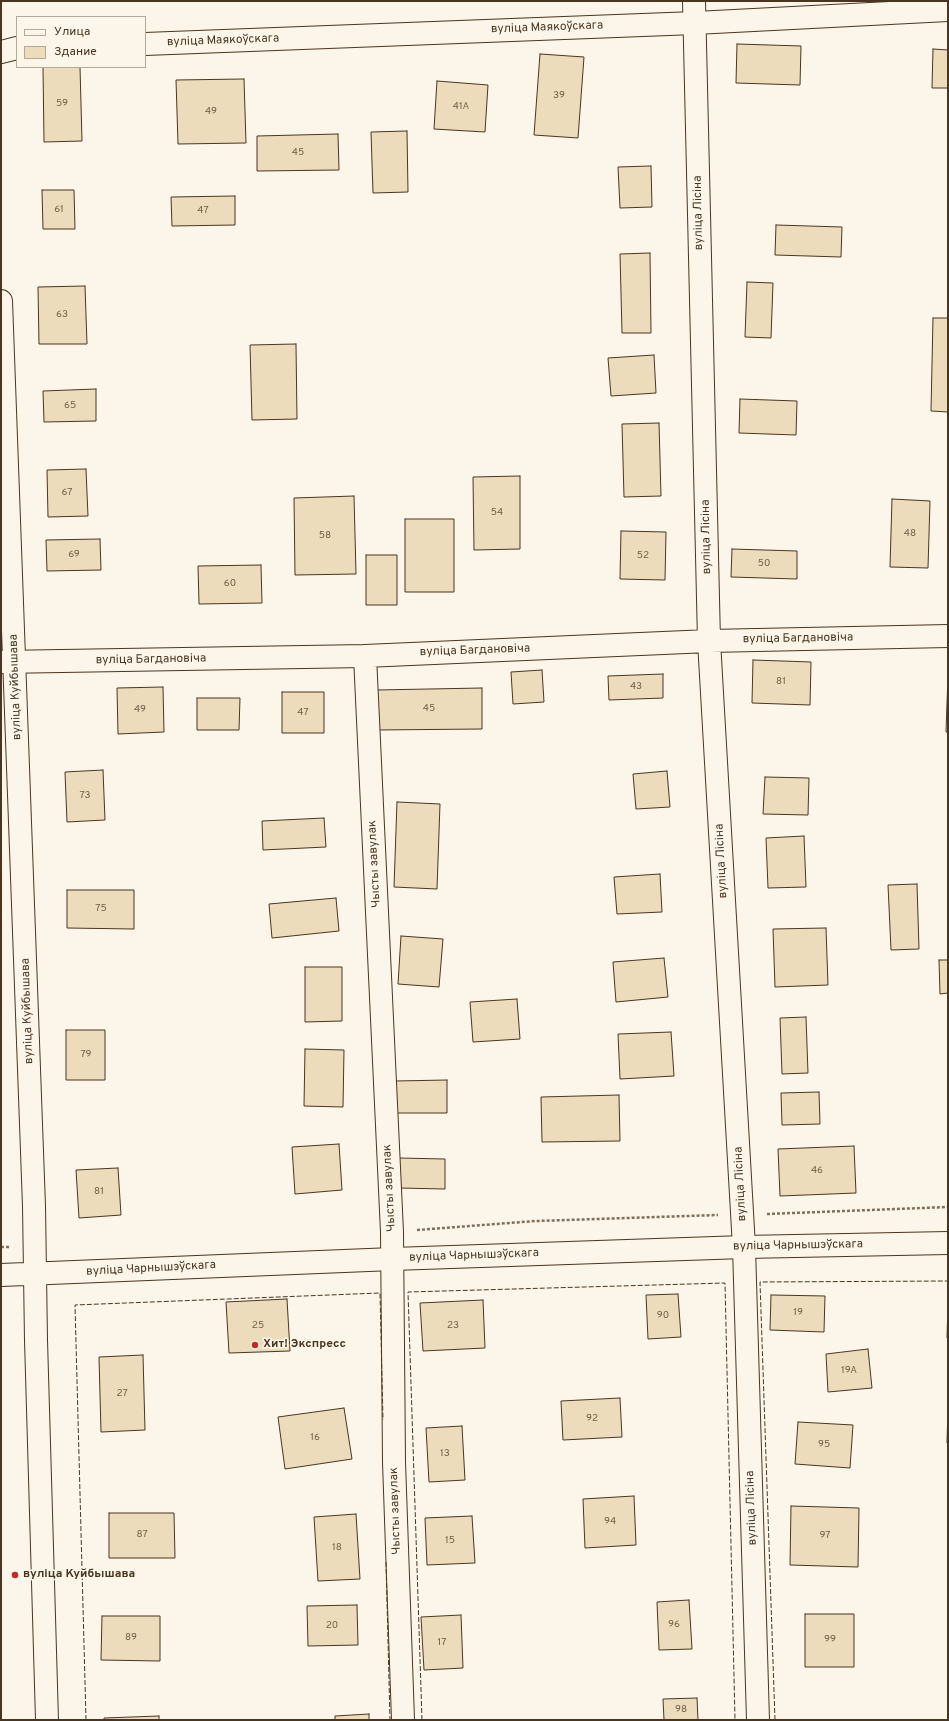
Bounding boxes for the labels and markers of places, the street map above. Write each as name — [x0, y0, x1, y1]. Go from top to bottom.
place label: Хит! Экспресс — [263, 1338, 346, 1352]
marker: Хит! Экспресс — [250, 1340, 260, 1350]
place label: вуліца Куйбышава — [23, 1568, 135, 1582]
marker: вуліца Куйбышава — [10, 1570, 20, 1580]

